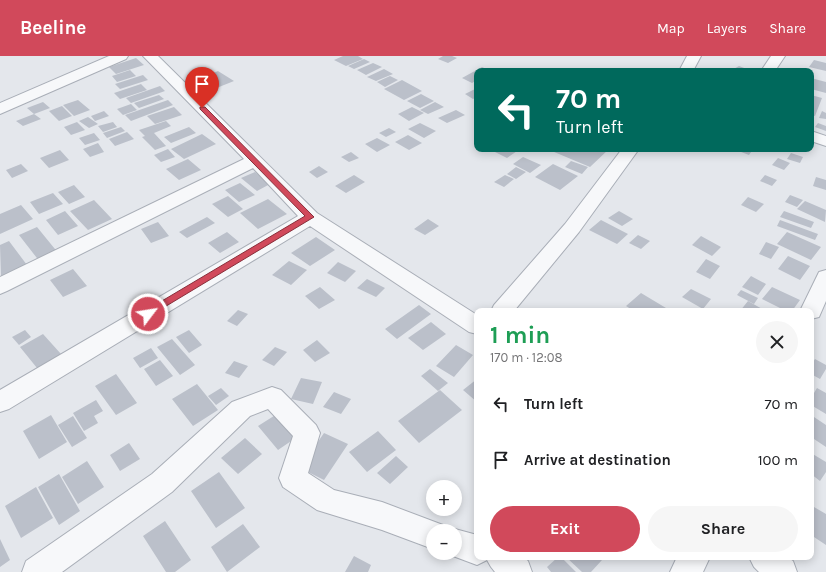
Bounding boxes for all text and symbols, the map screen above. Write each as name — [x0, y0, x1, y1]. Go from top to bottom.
text: Beeline — [20, 17, 86, 39]
text: Map — [657, 20, 685, 37]
text: Layers — [707, 20, 747, 37]
text: Share — [769, 20, 806, 37]
pin — [185, 67, 219, 108]
icon: arrive — [191, 73, 213, 95]
text: 70 m — [556, 82, 621, 115]
icon: left — [490, 84, 542, 136]
text: Turn left — [556, 116, 624, 138]
position arrow — [127, 293, 169, 335]
text: 1 min — [490, 321, 550, 349]
button: close — [756, 321, 798, 363]
text: 170 m · 12:08 — [490, 350, 562, 365]
icon: left — [490, 393, 512, 415]
text: Turn left — [524, 395, 583, 413]
text: 70 m — [764, 395, 798, 413]
icon: arrive — [490, 449, 512, 471]
text: Arrive at destination — [524, 451, 671, 469]
text: 100 m — [758, 451, 798, 469]
map controls — [426, 480, 462, 560]
button: + — [426, 480, 462, 516]
button: Exit — [490, 506, 640, 552]
button: Share — [648, 506, 798, 552]
button: − — [426, 524, 462, 560]

